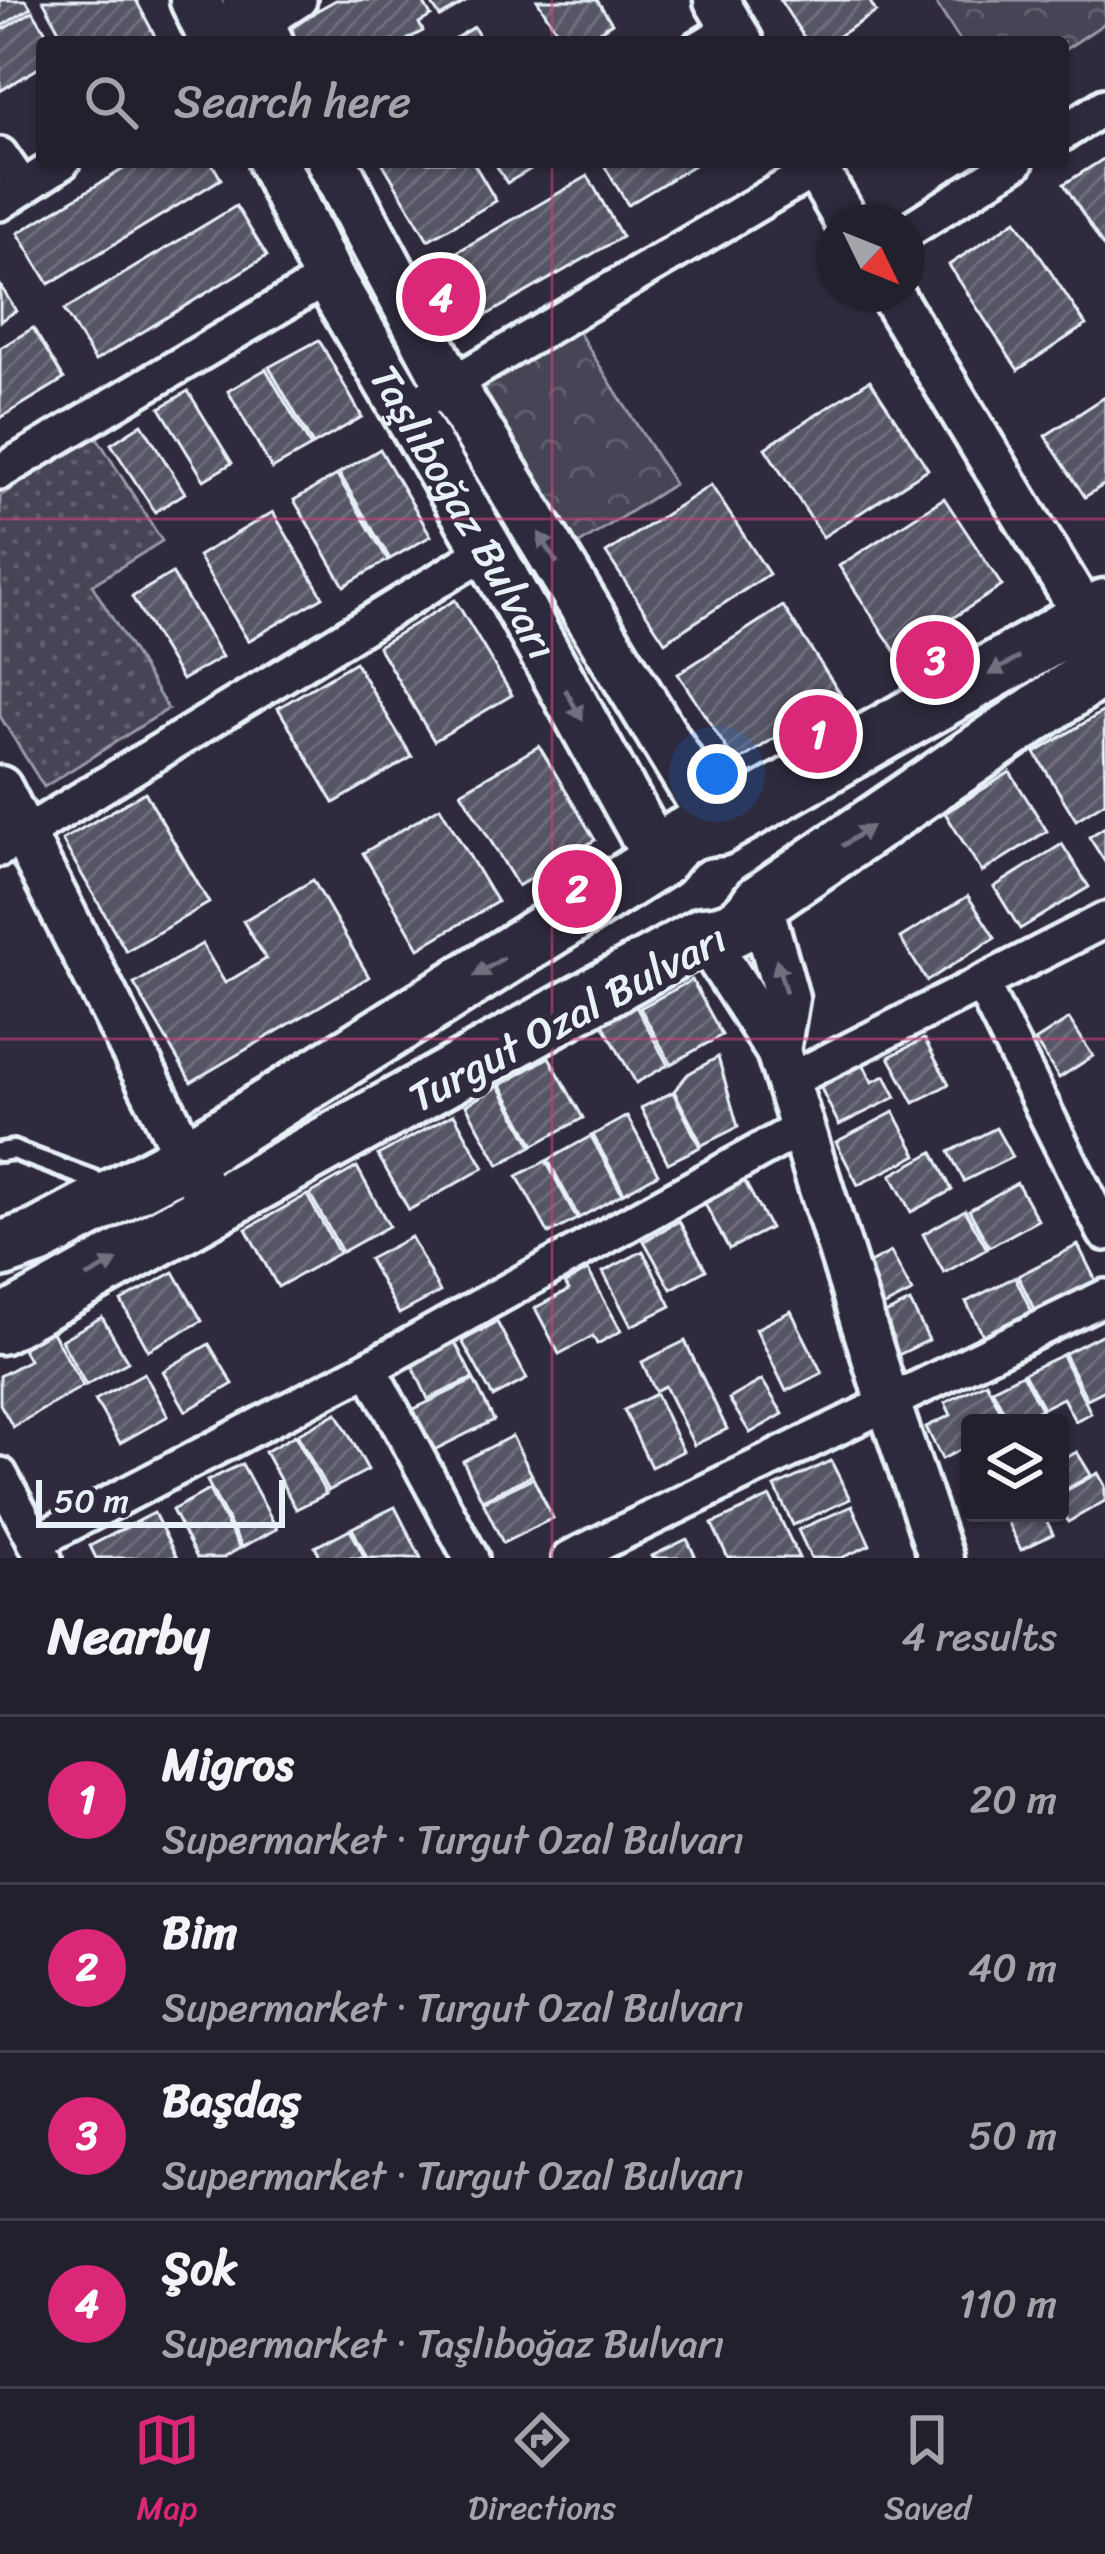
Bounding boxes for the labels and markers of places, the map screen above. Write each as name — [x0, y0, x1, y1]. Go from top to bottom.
pin: 4 — [402, 252, 480, 342]
pin: 3 — [896, 615, 974, 705]
pin: 1 — [779, 689, 857, 779]
pin: 2 — [538, 844, 616, 934]

